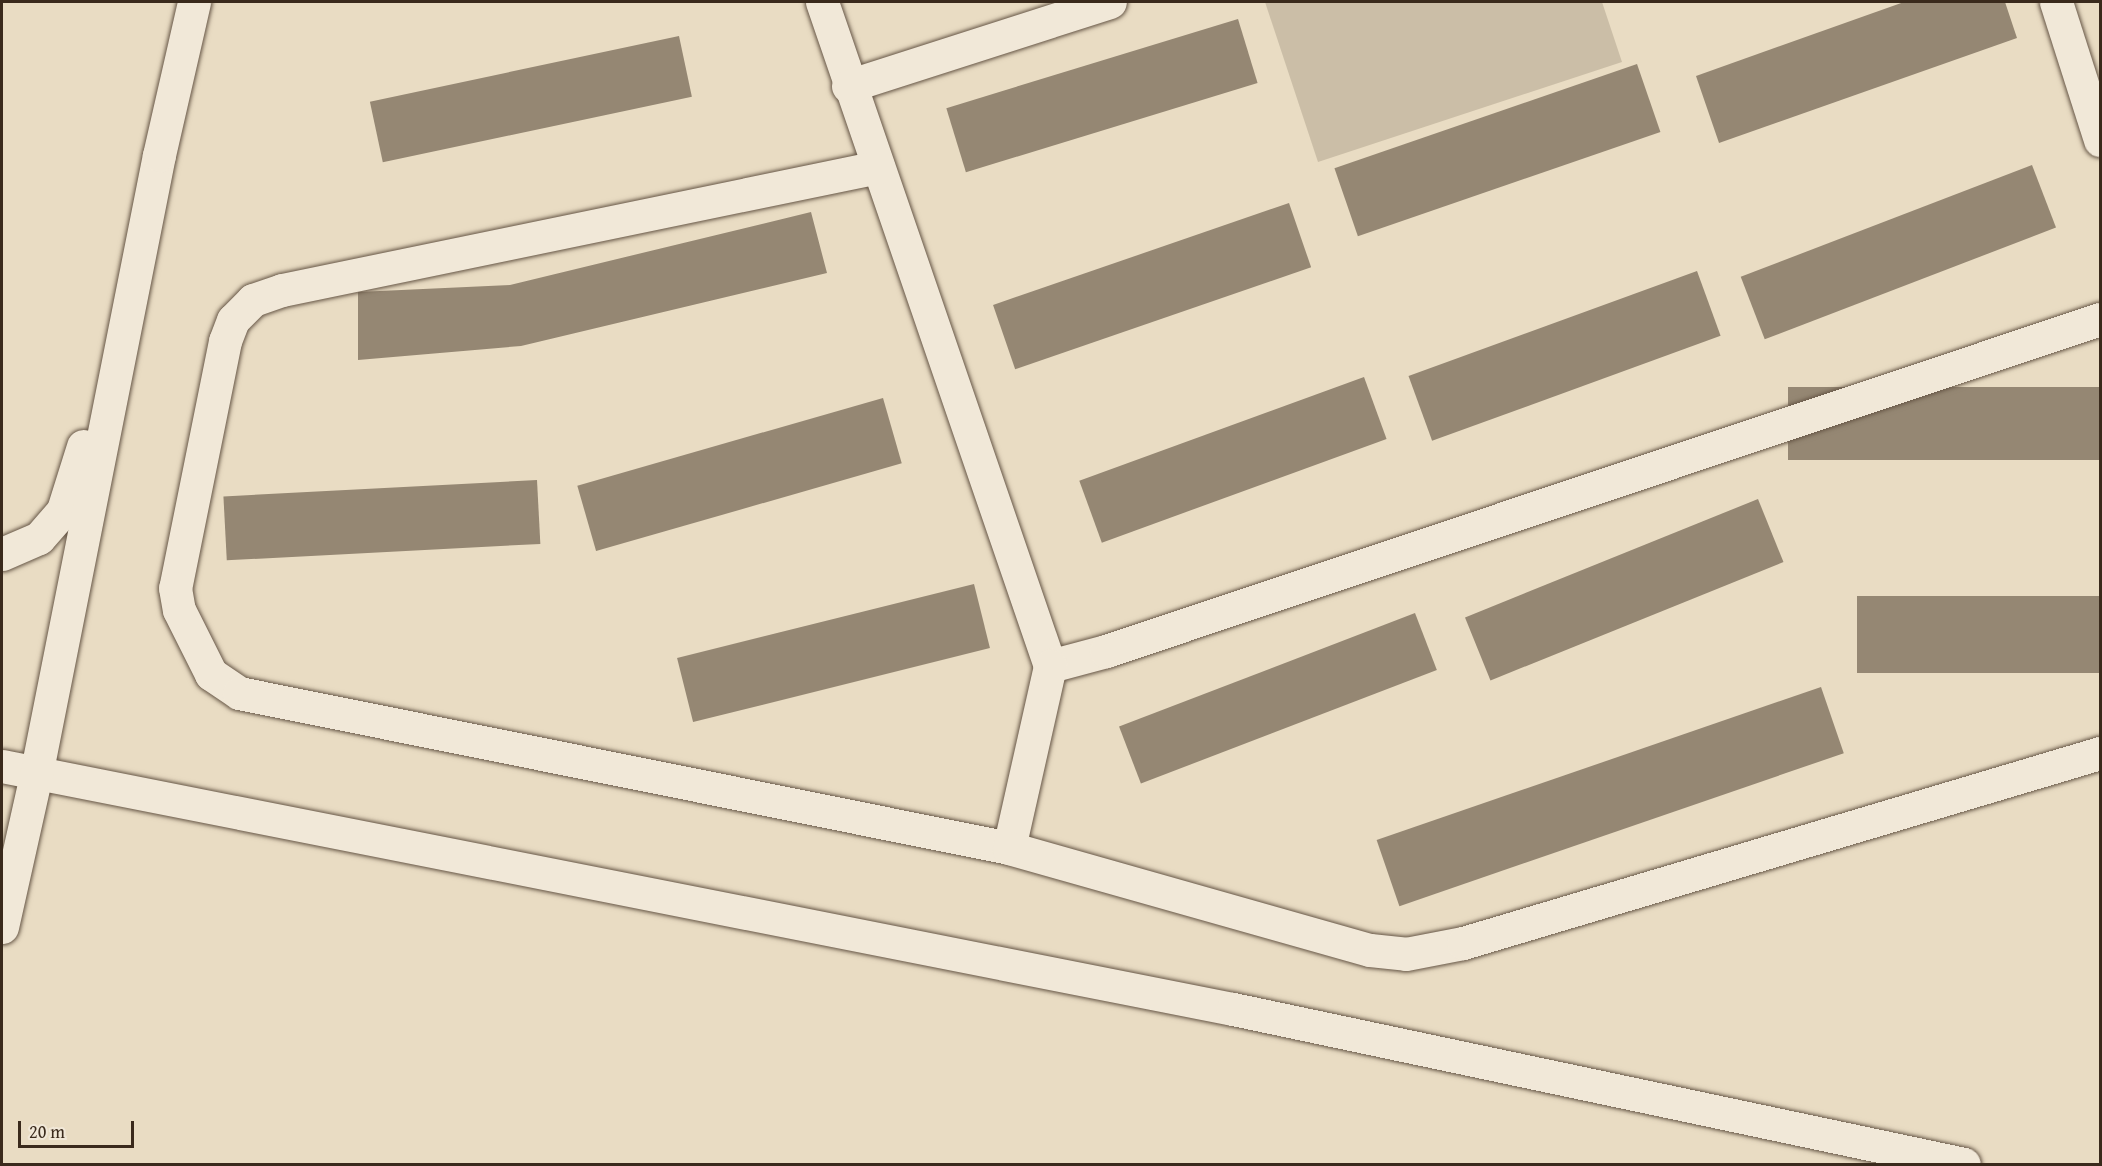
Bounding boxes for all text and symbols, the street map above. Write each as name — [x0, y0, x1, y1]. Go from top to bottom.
scale bar — [21, 1109, 136, 1147]
text: 20 m — [29, 1118, 65, 1145]

